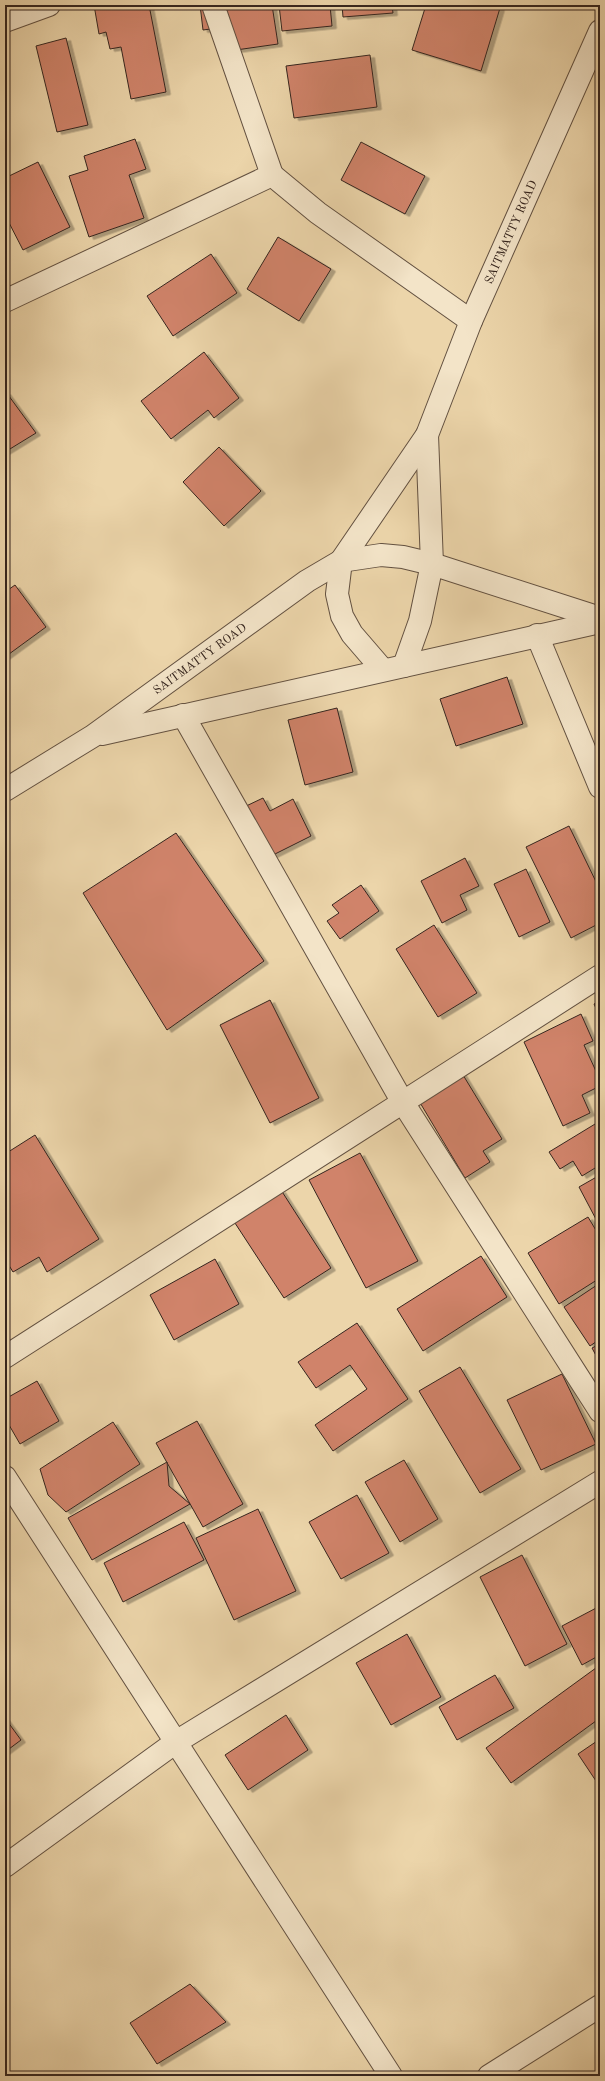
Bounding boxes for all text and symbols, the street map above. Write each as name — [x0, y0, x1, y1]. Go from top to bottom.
street label: SAITMATTY ROAD — [483, 179, 540, 286]
street label: SAITMATTY ROAD — [151, 622, 249, 697]

